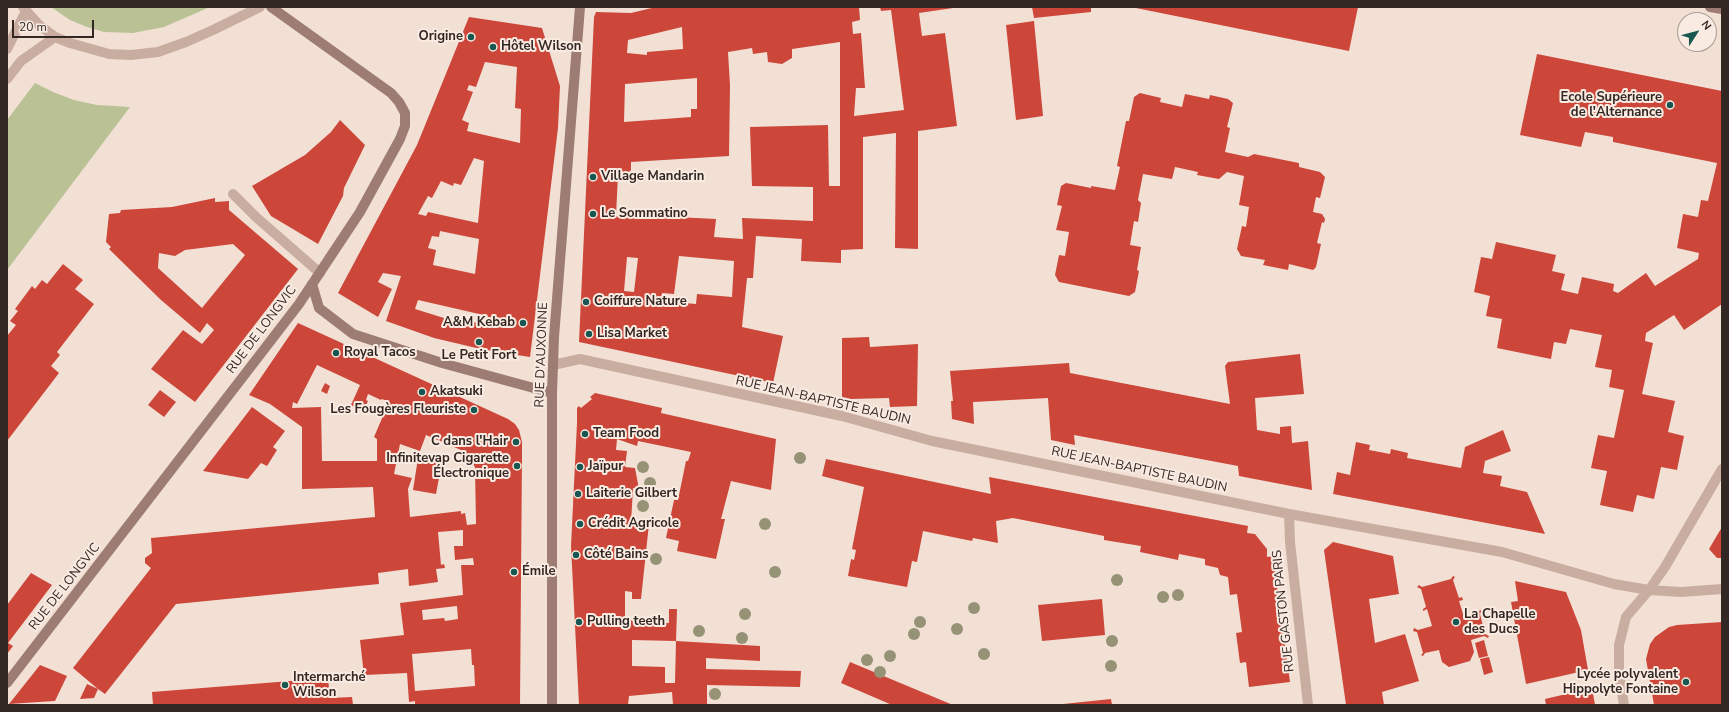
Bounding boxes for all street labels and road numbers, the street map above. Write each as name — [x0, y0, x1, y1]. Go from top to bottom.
street label: RUE DE LONGVIC — [224, 283, 300, 377]
street label: RUE D'AUXONNE — [532, 302, 552, 408]
street label: RUE JEAN-BAPTISTE BAUDIN — [734, 373, 912, 429]
street label: RUE JEAN-BAPTISTE BAUDIN — [1050, 444, 1228, 496]
street label: RUE DE LONGVIC — [26, 540, 104, 634]
street label: RUE GASTON PARIS — [1270, 549, 1298, 673]

